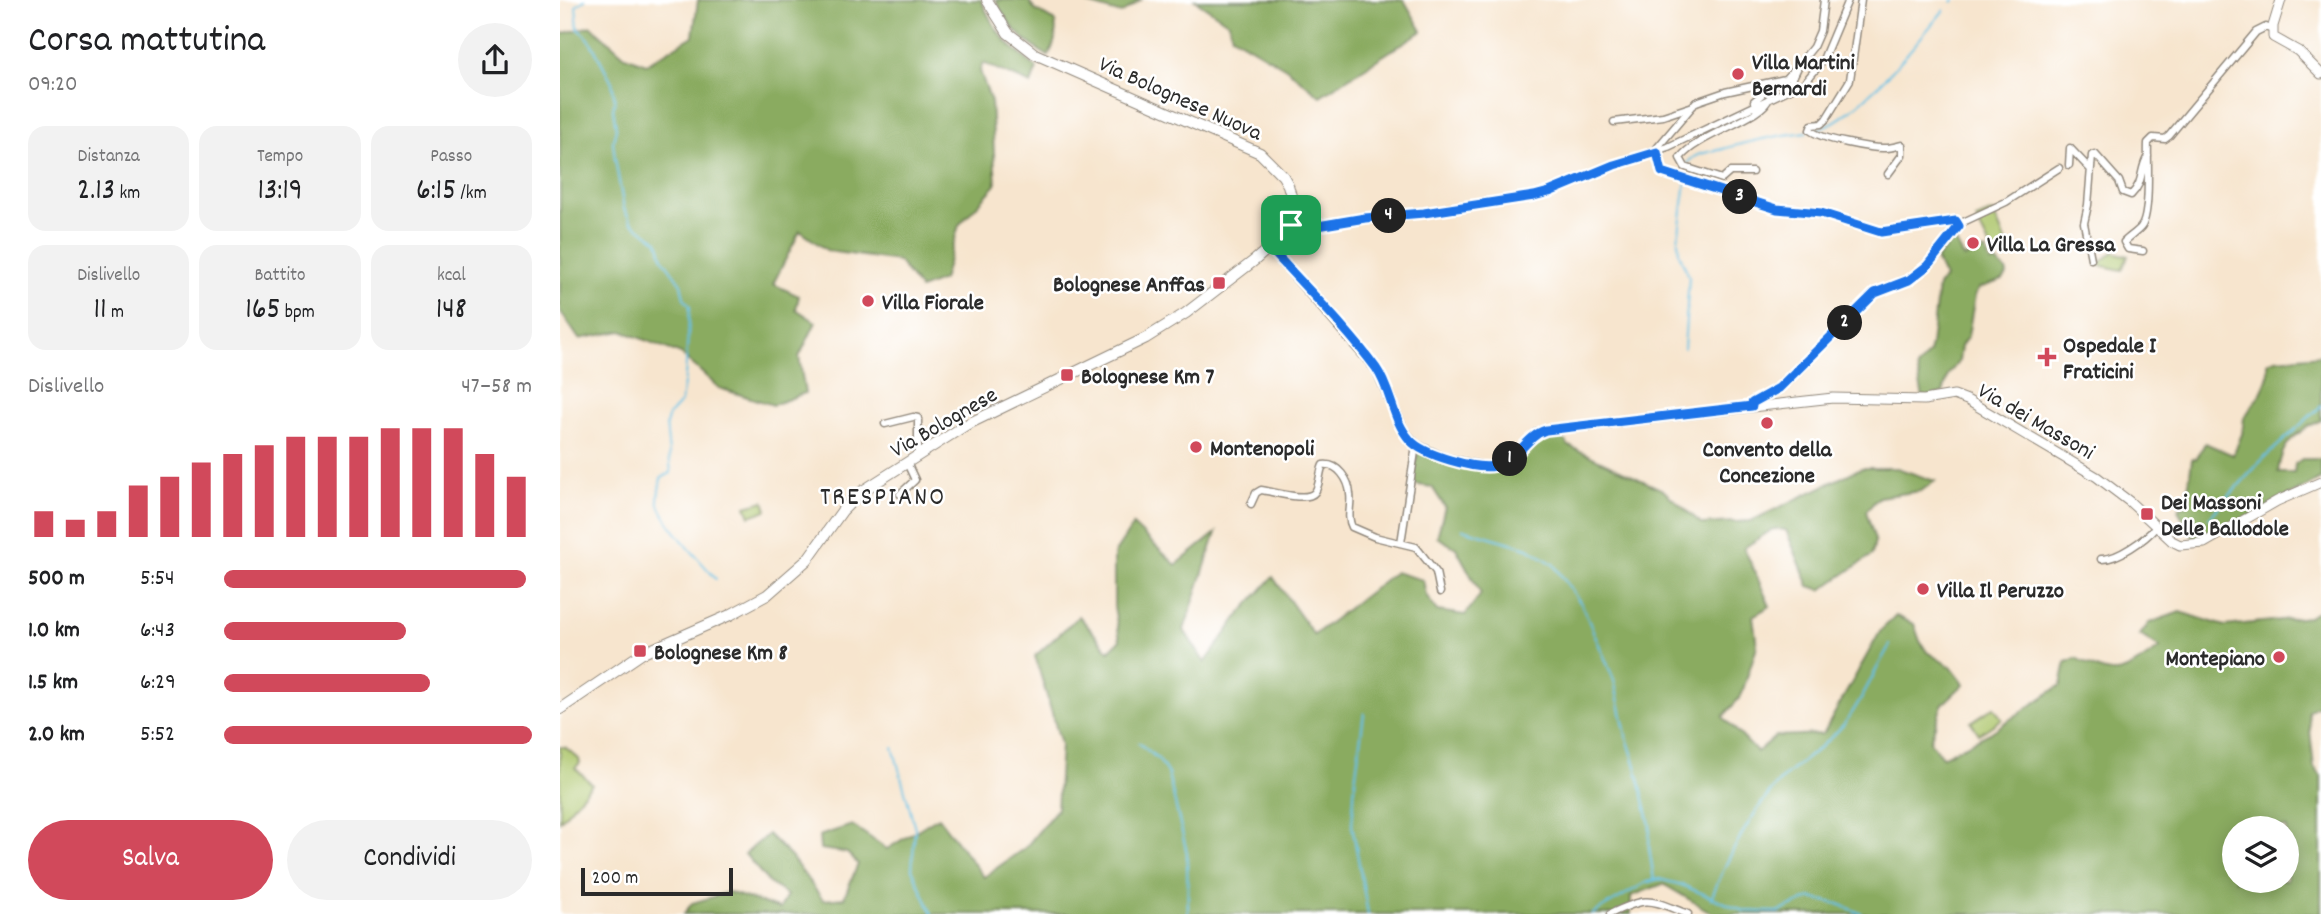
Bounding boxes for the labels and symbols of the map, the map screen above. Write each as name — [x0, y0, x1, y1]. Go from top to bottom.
place label: Villa Martini Bernardi — [1752, 48, 1855, 107]
street label: Via Bolognese Nuova — [1092, 49, 1268, 152]
marker: Villa Martini Bernardi — [1730, 66, 1746, 82]
pin: 3 — [1722, 180, 1758, 214]
pin — [1261, 195, 1321, 255]
pin: 4 — [1372, 198, 1406, 234]
place label: Villa La Gressa — [1987, 230, 2116, 263]
marker: Villa La Gressa — [1965, 235, 1981, 251]
place label: Bolognese Anffas — [1053, 270, 1205, 303]
marker: Bolognese Anffas — [1211, 275, 1227, 291]
place label: Villa Fiorale — [882, 288, 984, 321]
marker: Villa Fiorale — [860, 293, 876, 309]
pin: 2 — [1828, 306, 1862, 340]
place label: Ospedale I Fraticini — [2063, 331, 2157, 390]
marker: Ospedale I Fraticini — [2037, 347, 2057, 367]
place label: Bolognese Km 7 — [1081, 362, 1214, 395]
marker: Bolognese Km 7 — [1059, 367, 1075, 383]
street label: Via dei Massoni — [1971, 376, 2100, 470]
street label: Via Bolognese — [885, 380, 1004, 468]
marker: Convento della Concezione — [1759, 415, 1775, 431]
place label: Montenopoli — [1210, 434, 1315, 467]
place label: Convento della Concezione — [1702, 435, 1833, 494]
marker: Montenopoli — [1188, 439, 1204, 455]
pin: 1 — [1492, 442, 1528, 476]
district label: TRESPIANO — [820, 480, 946, 517]
place label: Dei Massoni Delle Ballodole — [2161, 488, 2289, 547]
marker: Dei Massoni Delle Ballodole — [2139, 506, 2155, 522]
place label: Villa Il Peruzzo — [1937, 576, 2064, 609]
marker: Villa Il Peruzzo — [1915, 581, 1931, 597]
place label: Bolognese Km 8 — [654, 638, 788, 671]
marker: Bolognese Km 8 — [632, 643, 648, 659]
place label: Montepiano — [2166, 644, 2265, 677]
marker: Montepiano — [2271, 649, 2287, 665]
scale bar — [581, 865, 733, 897]

